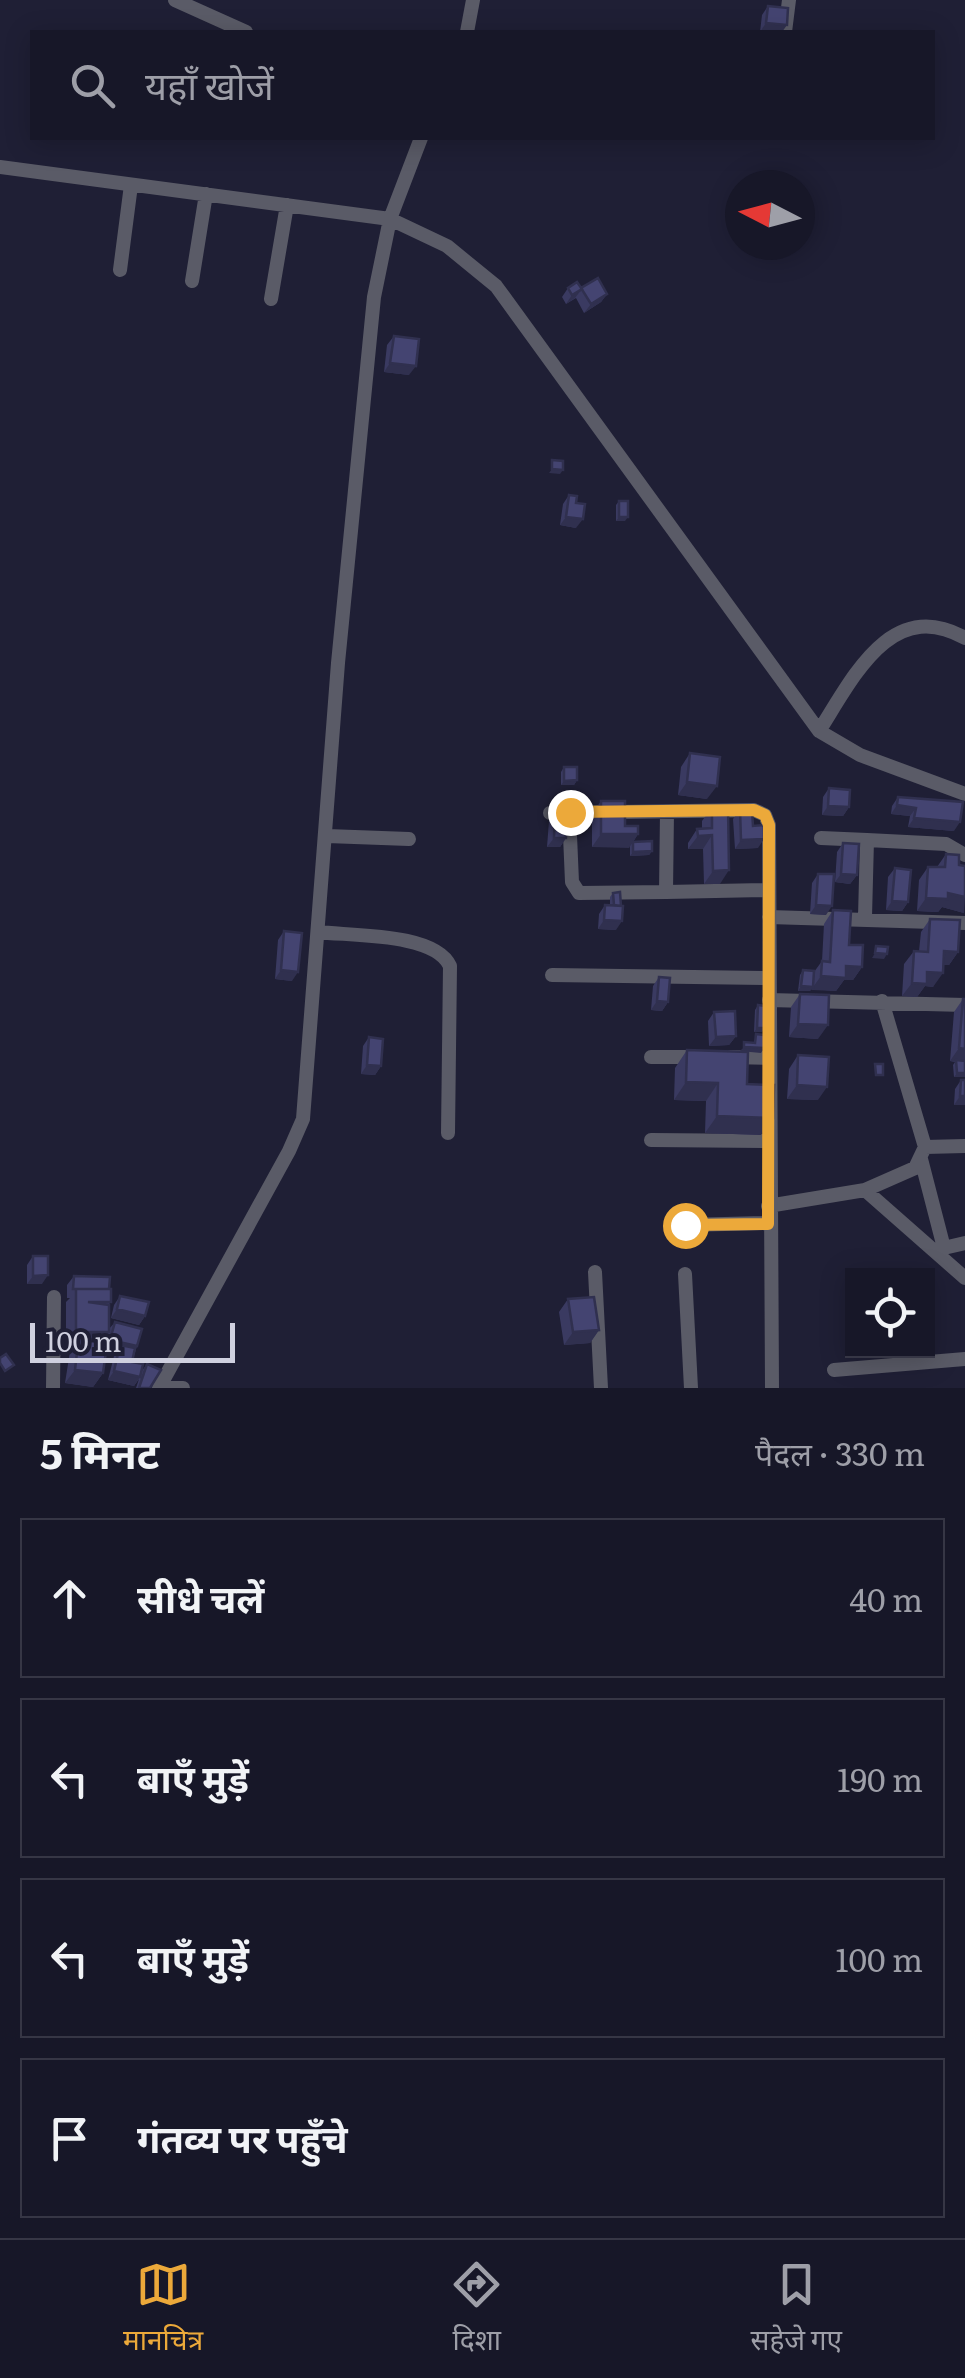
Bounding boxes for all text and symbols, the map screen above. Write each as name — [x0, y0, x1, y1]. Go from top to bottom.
search box — [30, 30, 935, 140]
text: यहाँ खोजें — [145, 55, 274, 112]
icon: search — [65, 58, 120, 113]
north arrow — [725, 170, 815, 260]
route end — [548, 790, 594, 836]
route start — [663, 1203, 709, 1249]
map controls — [845, 1268, 935, 1358]
button: locate — [845, 1268, 935, 1358]
scale bar — [30, 1318, 235, 1362]
text: 100 m — [45, 1319, 122, 1361]
text: 5 मिनट — [40, 1420, 159, 1482]
text: पैदल · 330 m — [755, 1428, 925, 1476]
text: सीधे चलें — [137, 1568, 264, 1625]
icon: ahead — [42, 1571, 97, 1626]
text: 40 m — [849, 1574, 923, 1622]
text: बाएँ मुड़ें — [137, 1748, 249, 1805]
icon: left — [42, 1751, 97, 1806]
text: 190 m — [837, 1754, 923, 1802]
text: बाएँ मुड़ें — [137, 1928, 249, 1985]
icon: left — [42, 1931, 97, 1986]
text: 100 m — [836, 1934, 923, 1982]
text: गंतव्य पर पहुँचे — [137, 2108, 348, 2165]
icon: arrive — [42, 2111, 97, 2166]
tab: मानचित्र — [123, 2257, 203, 2361]
tab: दिशा — [449, 2257, 504, 2361]
tab: सहेजे गए — [750, 2257, 842, 2361]

